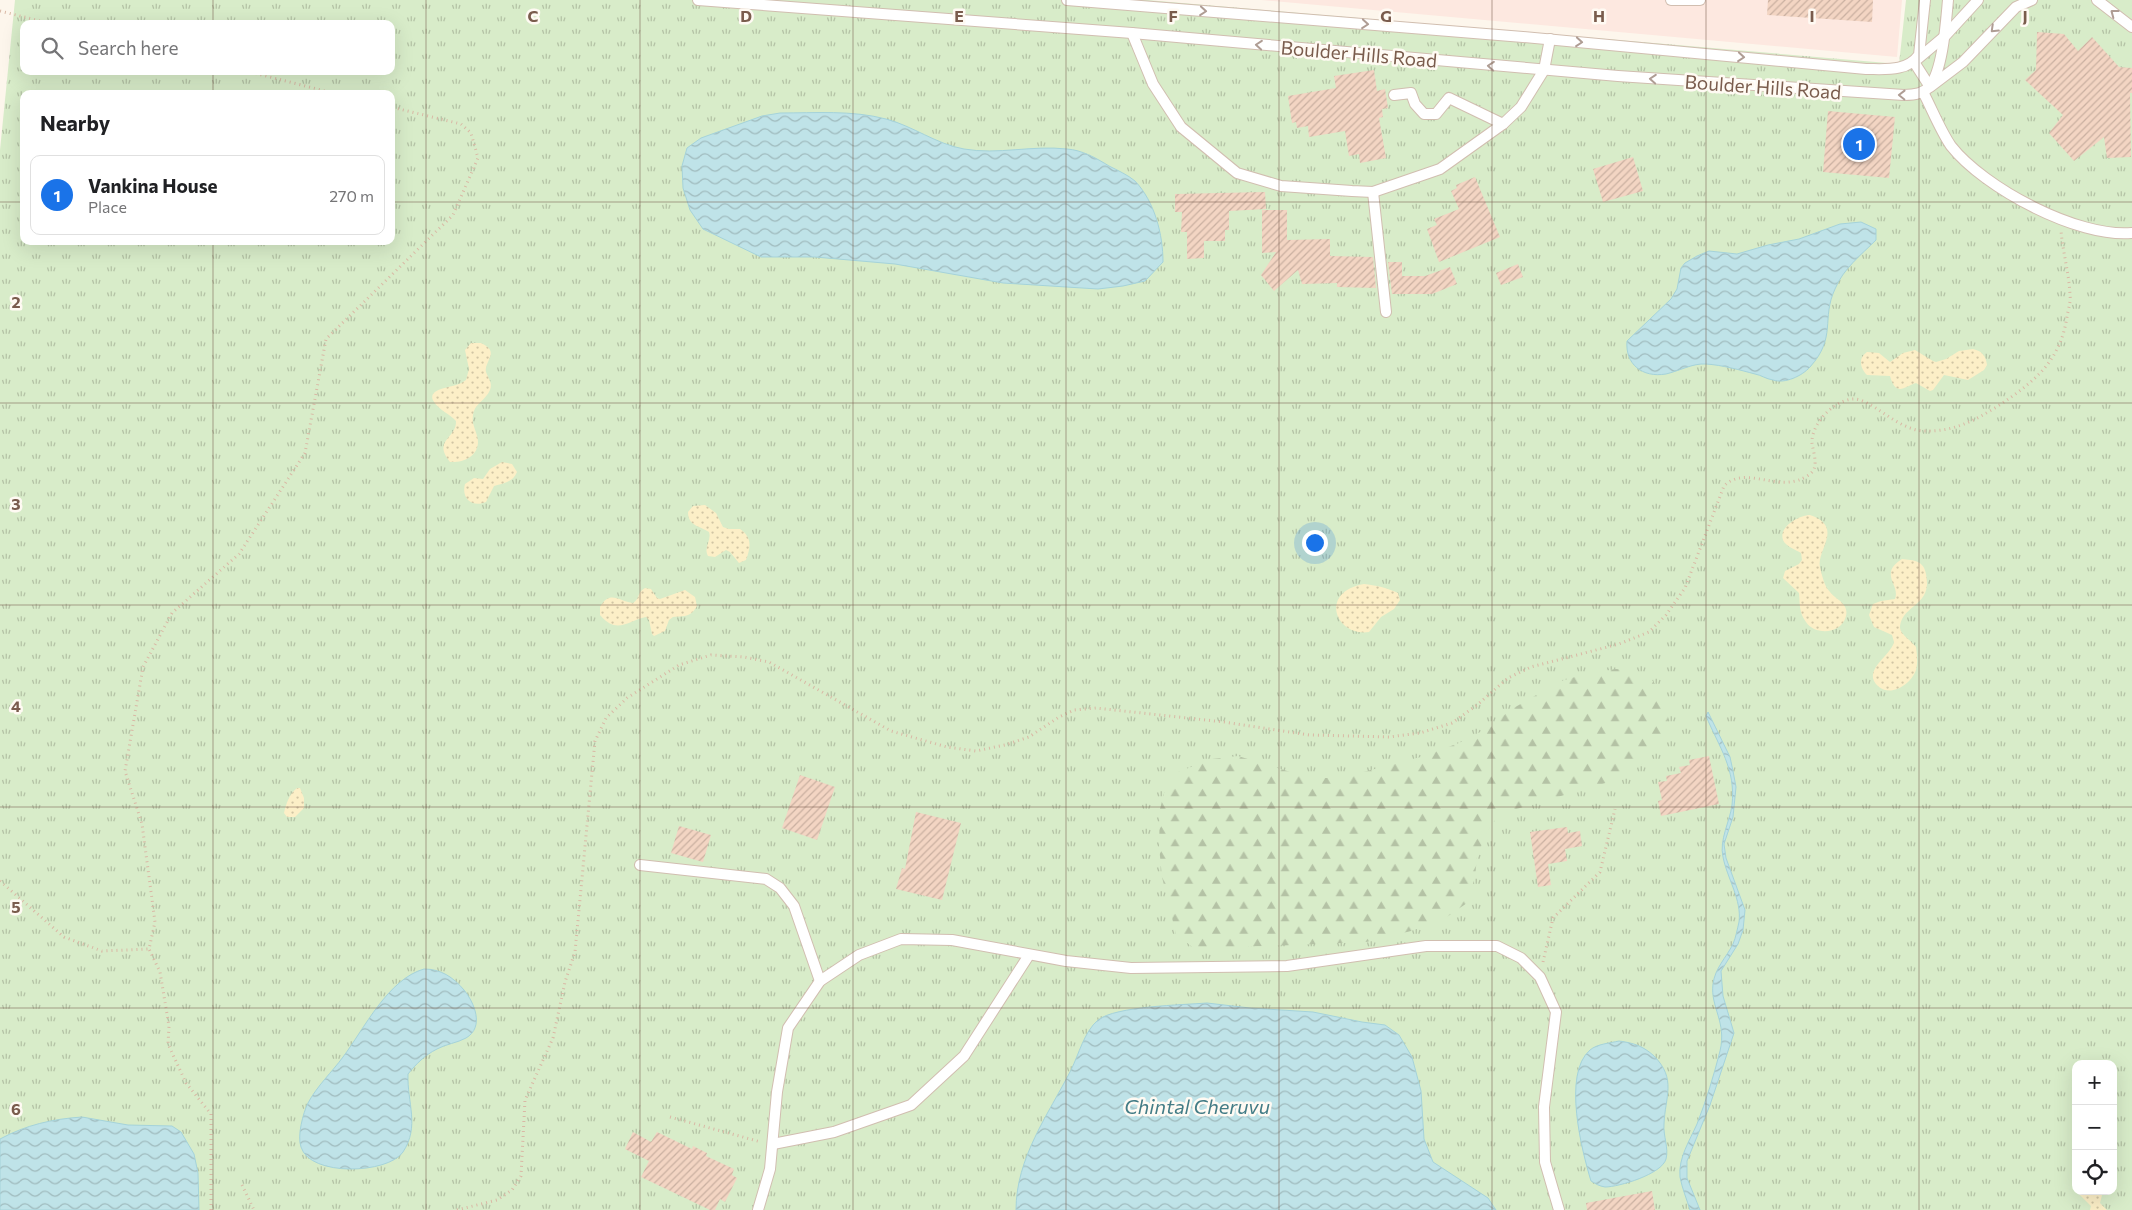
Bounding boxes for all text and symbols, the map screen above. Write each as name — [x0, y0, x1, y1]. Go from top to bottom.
one-way arrow — [1199, 5, 1207, 16]
text: C — [528, 6, 539, 25]
text: D — [740, 6, 752, 25]
text: E — [954, 6, 964, 25]
text: F — [1168, 6, 1178, 25]
text: G — [1380, 6, 1392, 25]
text: H — [1593, 6, 1605, 25]
text: I — [1809, 6, 1815, 25]
text: J — [2022, 6, 2028, 25]
one-way arrow — [2111, 10, 2120, 19]
one-way arrow — [1361, 18, 1369, 29]
search box — [20, 20, 395, 75]
one-way arrow — [1990, 23, 1999, 32]
icon: search — [38, 34, 66, 62]
street label: Boulder Hills Road — [1280, 35, 1438, 72]
text: Search here — [78, 36, 178, 59]
one-way arrow — [1575, 36, 1583, 47]
one-way arrow — [1255, 39, 1263, 50]
one-way arrow — [1737, 51, 1745, 62]
one-way arrow — [1487, 60, 1495, 71]
street label: Boulder Hills Road — [1684, 70, 1842, 103]
one-way arrow — [1649, 74, 1657, 85]
one-way arrow — [1898, 90, 1906, 100]
text: Nearby — [40, 110, 110, 135]
pin: 1 — [1843, 125, 1875, 163]
text: Vankina House — [88, 174, 218, 197]
text: 1 — [53, 186, 61, 205]
text: 270 m — [329, 186, 374, 205]
text: Place — [88, 197, 127, 216]
text: 2 — [11, 292, 21, 311]
text: 3 — [11, 494, 21, 513]
your location — [1302, 530, 1328, 556]
text: 4 — [11, 696, 21, 715]
text: 5 — [11, 897, 21, 916]
map controls — [2072, 1060, 2117, 1195]
button: + — [2072, 1060, 2117, 1105]
water label: Chintal Cheruvu — [1124, 1094, 1270, 1118]
text: 6 — [11, 1099, 21, 1118]
button: − — [2072, 1105, 2117, 1150]
button: locate — [2072, 1150, 2117, 1195]

